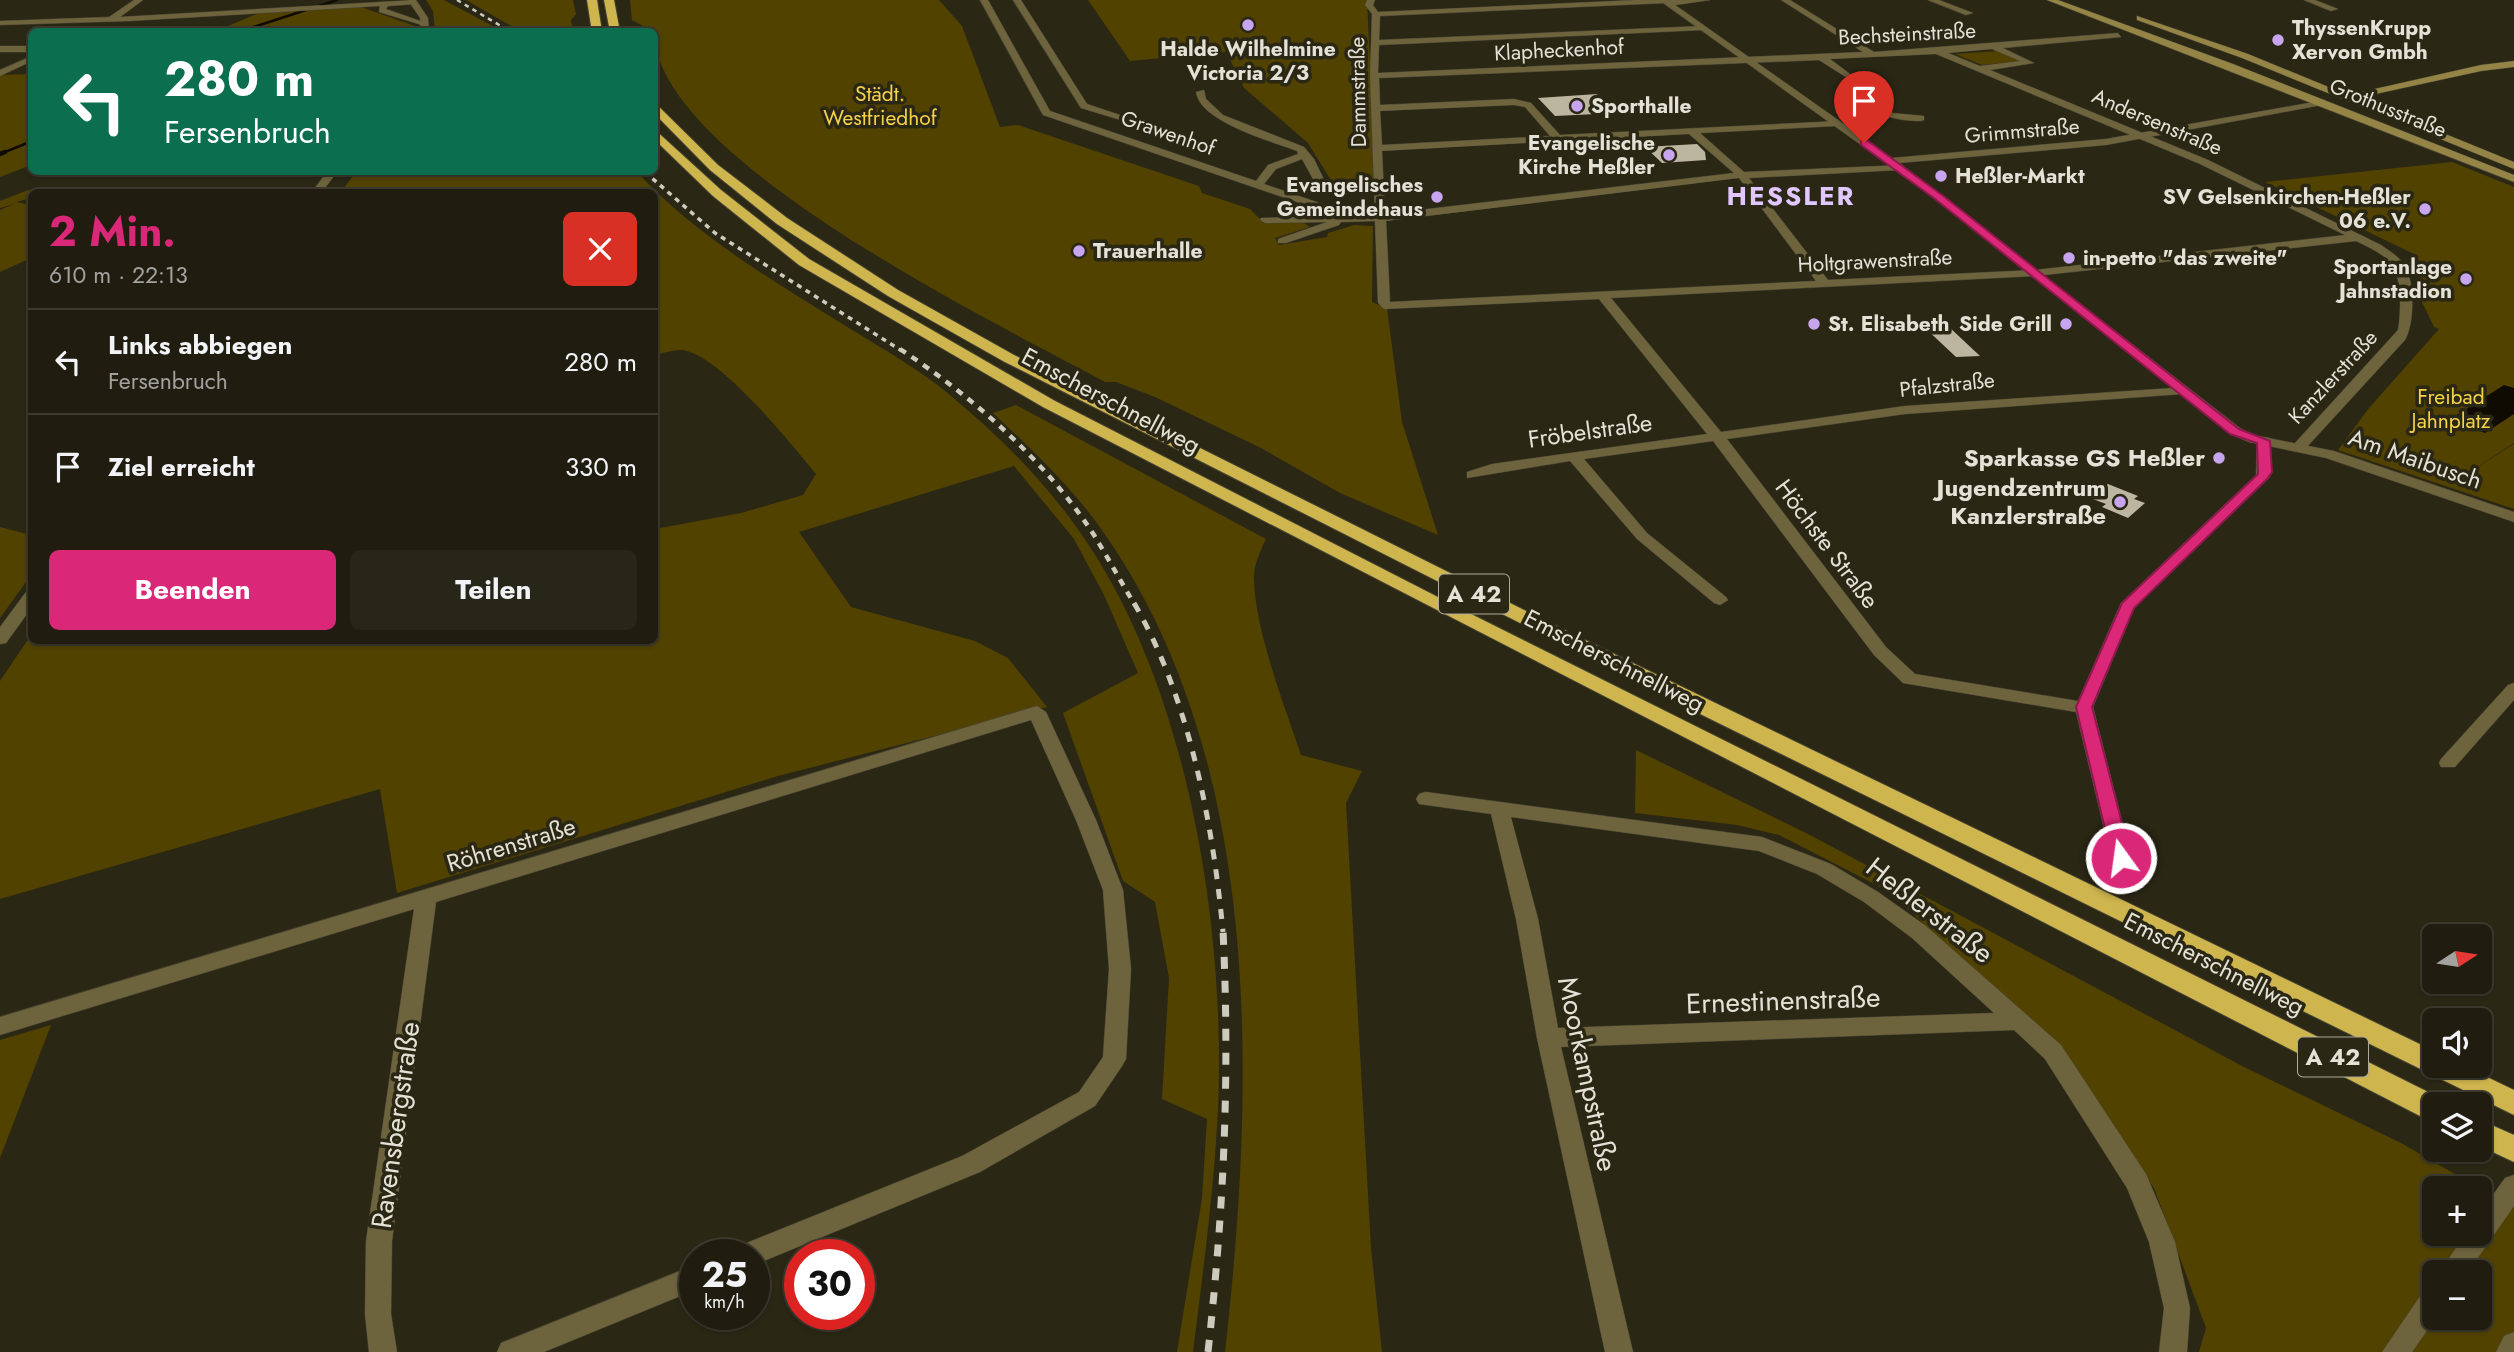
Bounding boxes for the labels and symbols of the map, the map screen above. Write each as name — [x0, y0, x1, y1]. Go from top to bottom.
place label: ThyssenKrupp Xervon Gmbh — [2292, 13, 2431, 67]
street label: Bechsteinstraße — [1837, 15, 1977, 53]
marker: Halde Wilhelmine Victoria 2/3 — [1240, 17, 1256, 33]
street label: Klapheckenhof — [1493, 32, 1626, 68]
marker: ThyssenKrupp Xervon Gmbh — [2270, 32, 2286, 48]
place label: Halde Wilhelmine Victoria 2/3 — [1160, 34, 1336, 88]
street label: Dammstraße — [1342, 36, 1374, 148]
pin — [1834, 71, 1894, 143]
street label: Grothusstraße — [2325, 71, 2451, 145]
park label: Städt. Westfriedhof — [823, 79, 938, 133]
street label: Andersenstraße — [2087, 81, 2227, 163]
place label: Sporthalle — [1591, 91, 1691, 121]
marker: Sporthalle — [1569, 98, 1585, 114]
street label: Grawenhof — [1117, 103, 1220, 163]
street label: Grimmstraße — [1963, 111, 2081, 151]
place label: Evangelische Kirche Heßler — [1518, 128, 1655, 182]
marker: Evangelische Kirche Heßler — [1661, 147, 1677, 163]
place label: Heßler-Markt — [1955, 161, 2085, 191]
marker: Heßler-Markt — [1933, 168, 1949, 184]
place label: Evangelisches Gemeindehaus — [1277, 170, 1423, 224]
district label: HESSLER — [1727, 177, 1855, 215]
place label: SV Gelsenkirchen-Heßler 06 e.V. — [2163, 182, 2411, 236]
marker: Evangelisches Gemeindehaus — [1429, 189, 1445, 205]
marker: SV Gelsenkirchen-Heßler 06 e.V. — [2417, 201, 2433, 217]
place label: Trauerhalle — [1093, 236, 1202, 266]
street label: Holtgrawenstraße — [1797, 242, 1953, 280]
marker: Trauerhalle — [1071, 243, 1087, 259]
place label: in-petto "das zweite" — [2083, 243, 2287, 273]
marker: in-petto "das zweite" — [2061, 250, 2077, 266]
place label: Sportanlage Jahnstadion — [2333, 252, 2452, 306]
marker: Sportanlage Jahnstadion — [2458, 271, 2474, 287]
place label: St. Elisabeth — [1828, 309, 1950, 339]
place label: Side Grill — [1959, 309, 2052, 339]
marker: St. Elisabeth — [1806, 316, 1822, 332]
marker: Side Grill — [2058, 316, 2074, 332]
street label: Kanzlerstraße — [2281, 323, 2385, 431]
street label: Emscherschnellweg — [1016, 339, 1207, 462]
street label: Pfalzstraße — [1898, 365, 1996, 405]
park label: Freibad Jahnplatz — [2409, 382, 2491, 436]
street label: Fröbelstraße — [1526, 404, 1654, 457]
street label: Am Maibusch — [2344, 419, 2487, 498]
place label: Sparkasse GS Heßler — [1964, 440, 2205, 475]
marker: Sparkasse GS Heßler — [2211, 450, 2227, 466]
place label: Jugendzentrum Kanzlerstraße — [1933, 470, 2106, 533]
street label: Höchste Straße — [1767, 472, 1888, 616]
marker: Jugendzentrum Kanzlerstraße — [2112, 494, 2128, 510]
road number: A 42 — [1439, 574, 1509, 614]
street label: Emscherschnellweg — [1518, 600, 1710, 721]
street label: Röhrenstraße — [442, 808, 580, 881]
position arrow — [2084, 821, 2158, 895]
street label: Heßlerstraße — [1857, 847, 2002, 973]
street label: Emscherschnellweg — [2118, 903, 2310, 1024]
north arrow — [2422, 924, 2492, 994]
street label: Moorkampstraße — [1547, 973, 1628, 1175]
street label: Ernestinenstraße — [1685, 977, 1881, 1024]
street label: Ravensbergstraße — [361, 1019, 430, 1231]
road number: A 42 — [2298, 1038, 2368, 1076]
speed limit sign: 30 — [784, 1239, 875, 1330]

